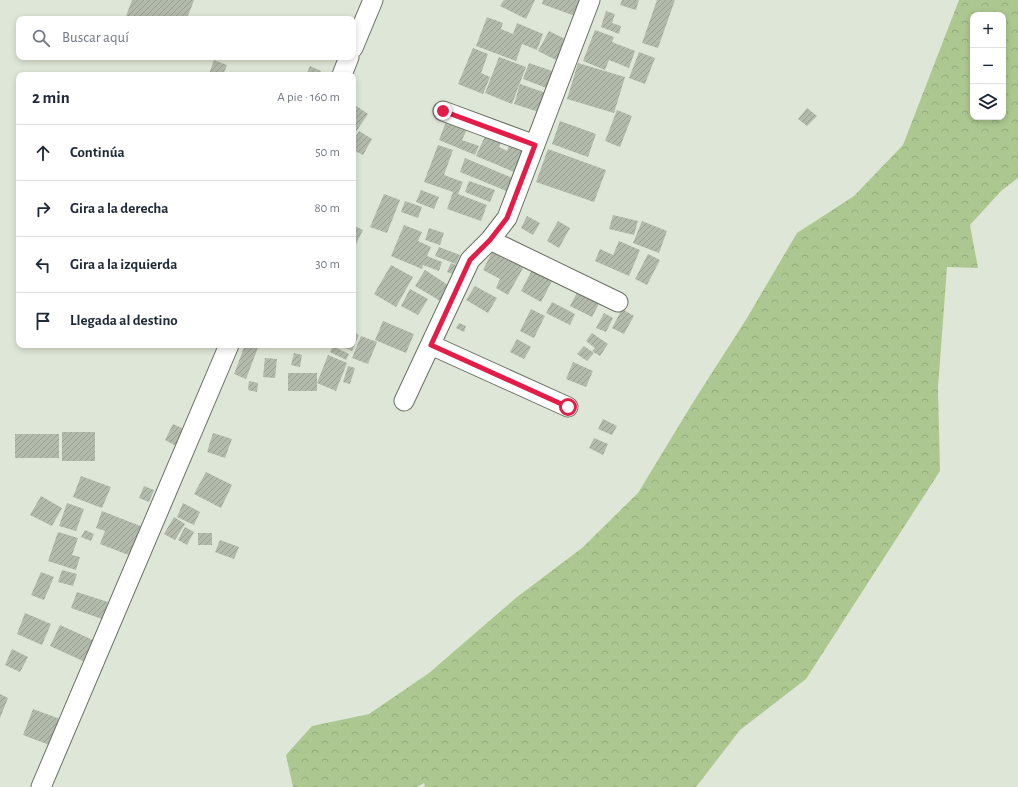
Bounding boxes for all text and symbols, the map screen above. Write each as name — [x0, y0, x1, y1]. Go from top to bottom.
map controls — [970, 12, 1006, 120]
button: + — [970, 12, 1006, 48]
search box — [16, 16, 356, 60]
icon: search — [30, 27, 52, 49]
text: Buscar aquí — [62, 30, 129, 45]
button: − — [970, 48, 1006, 84]
button: layers — [970, 84, 1006, 120]
text: 2 min — [32, 89, 70, 106]
text: A pie · 160 m — [277, 91, 340, 104]
route end — [434, 102, 452, 120]
icon: ahead — [32, 142, 54, 164]
text: Continúa — [70, 145, 125, 160]
text: 50 m — [315, 146, 340, 159]
icon: right — [32, 198, 54, 220]
text: Gira a la derecha — [70, 201, 169, 216]
text: 80 m — [314, 202, 340, 215]
icon: left — [32, 254, 54, 276]
text: Gira a la izquierda — [70, 257, 177, 272]
text: 30 m — [315, 258, 340, 271]
icon: arrive — [32, 310, 54, 332]
text: Llegada al destino — [70, 313, 178, 328]
route start — [559, 398, 577, 416]

